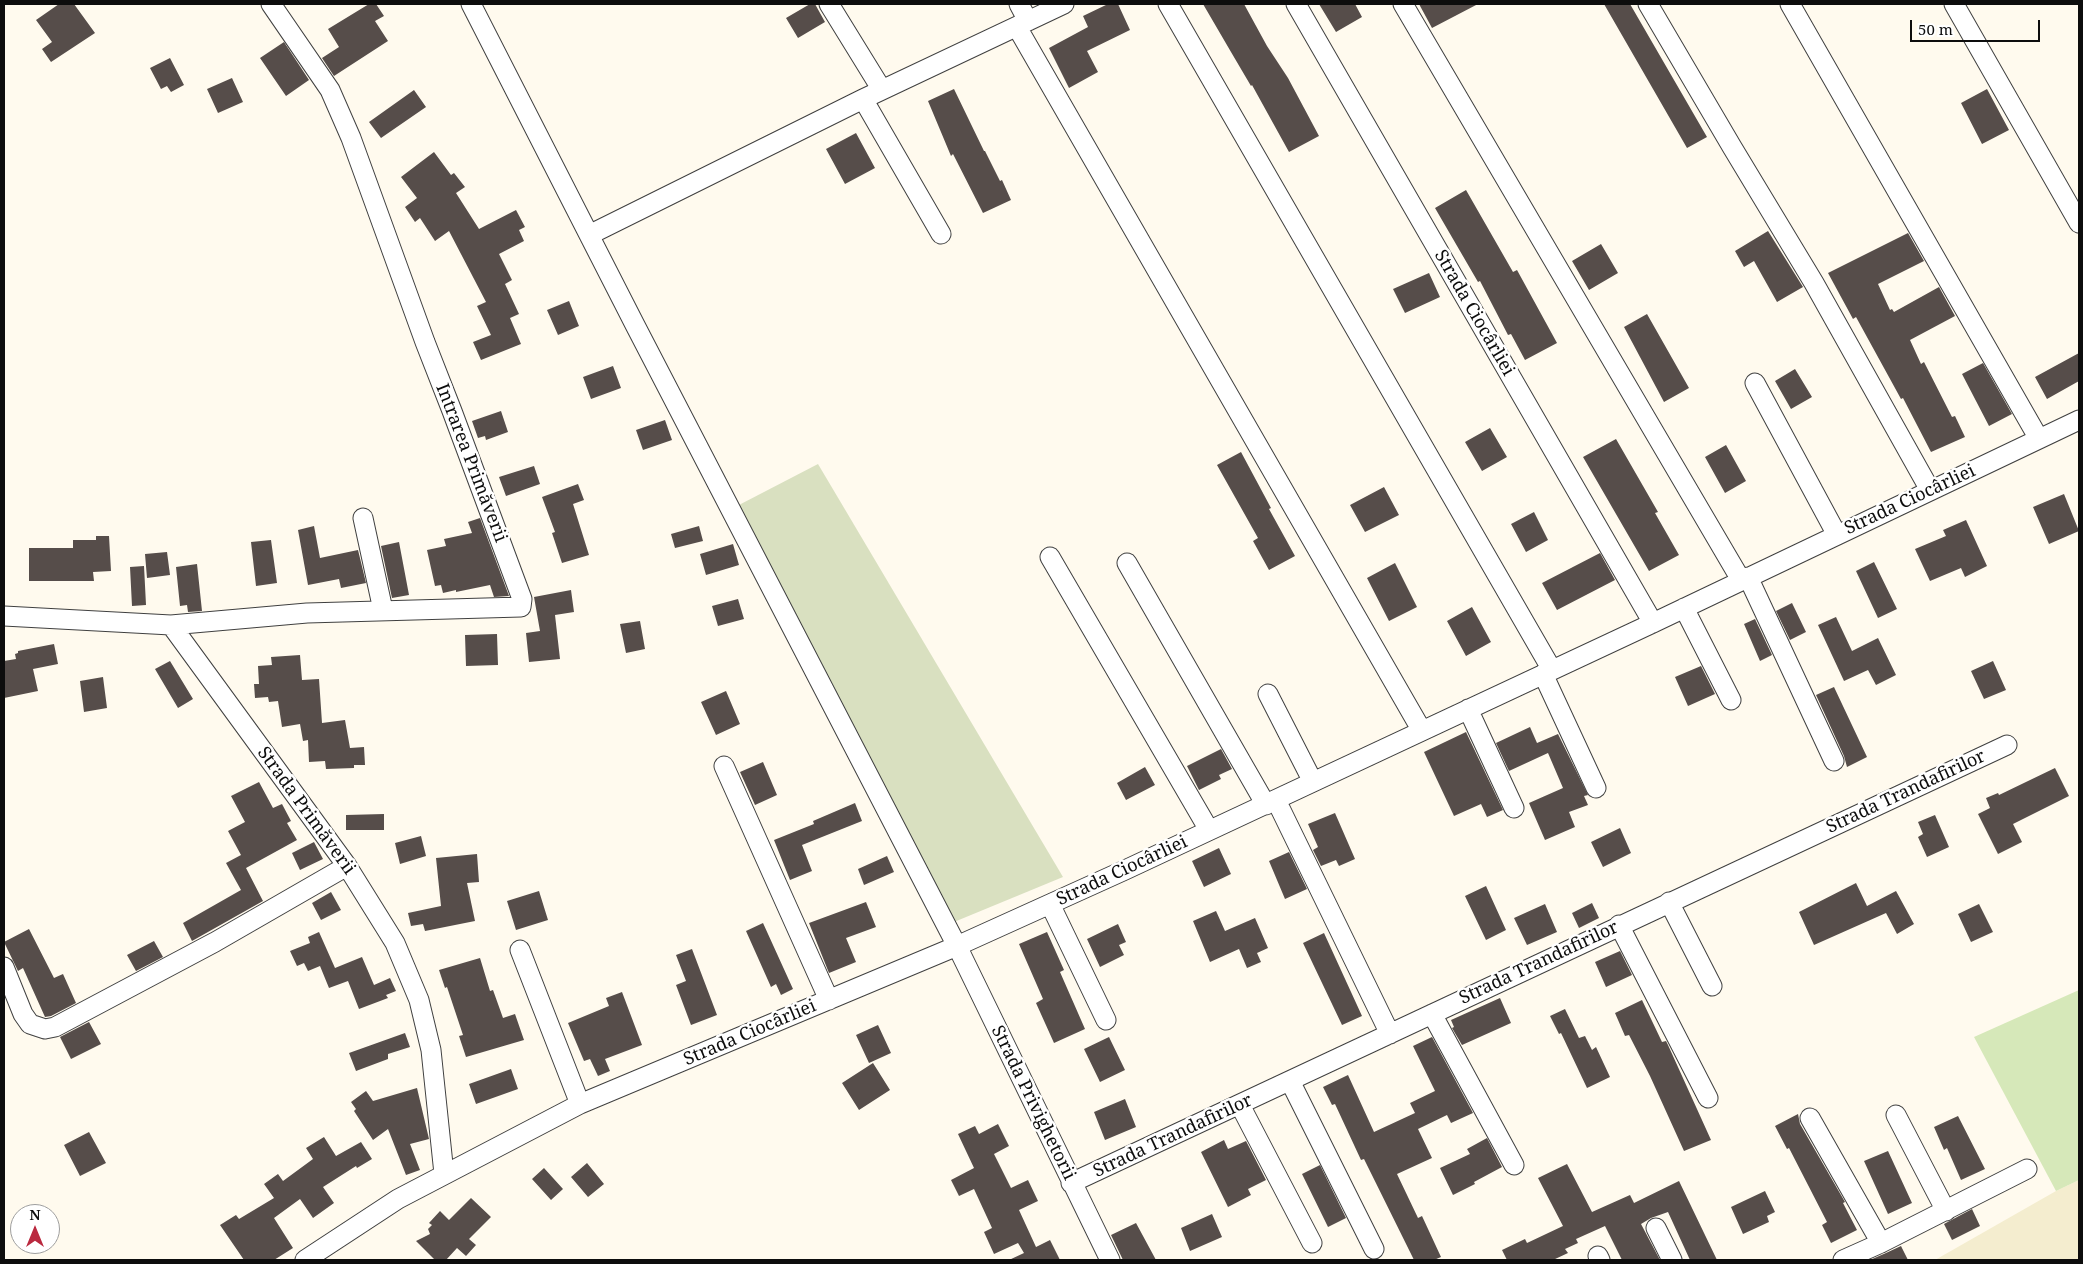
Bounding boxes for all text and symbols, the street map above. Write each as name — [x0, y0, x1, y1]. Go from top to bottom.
scale bar — [1913, 10, 2043, 42]
text: 50 m — [1918, 19, 1953, 39]
street label: Strada Ciocârliei — [1429, 246, 1519, 380]
street label: Intrarea Primăverii — [431, 381, 511, 545]
street label: Strada Ciocârliei — [1841, 460, 1979, 540]
street label: Strada Primăverii — [252, 743, 360, 879]
street label: Strada Trandafirilor — [1823, 746, 1989, 838]
street label: Strada Ciocârliei — [1053, 831, 1191, 911]
street label: Strada Trandafirilor — [1456, 917, 1622, 1009]
street label: Strada Ciocârliei — [681, 995, 819, 1071]
street label: Strada Privighetorii — [986, 1022, 1080, 1184]
street label: Strada Trandafirilor — [1090, 1090, 1256, 1182]
north arrow — [10, 1204, 60, 1254]
text: N — [29, 1205, 41, 1224]

